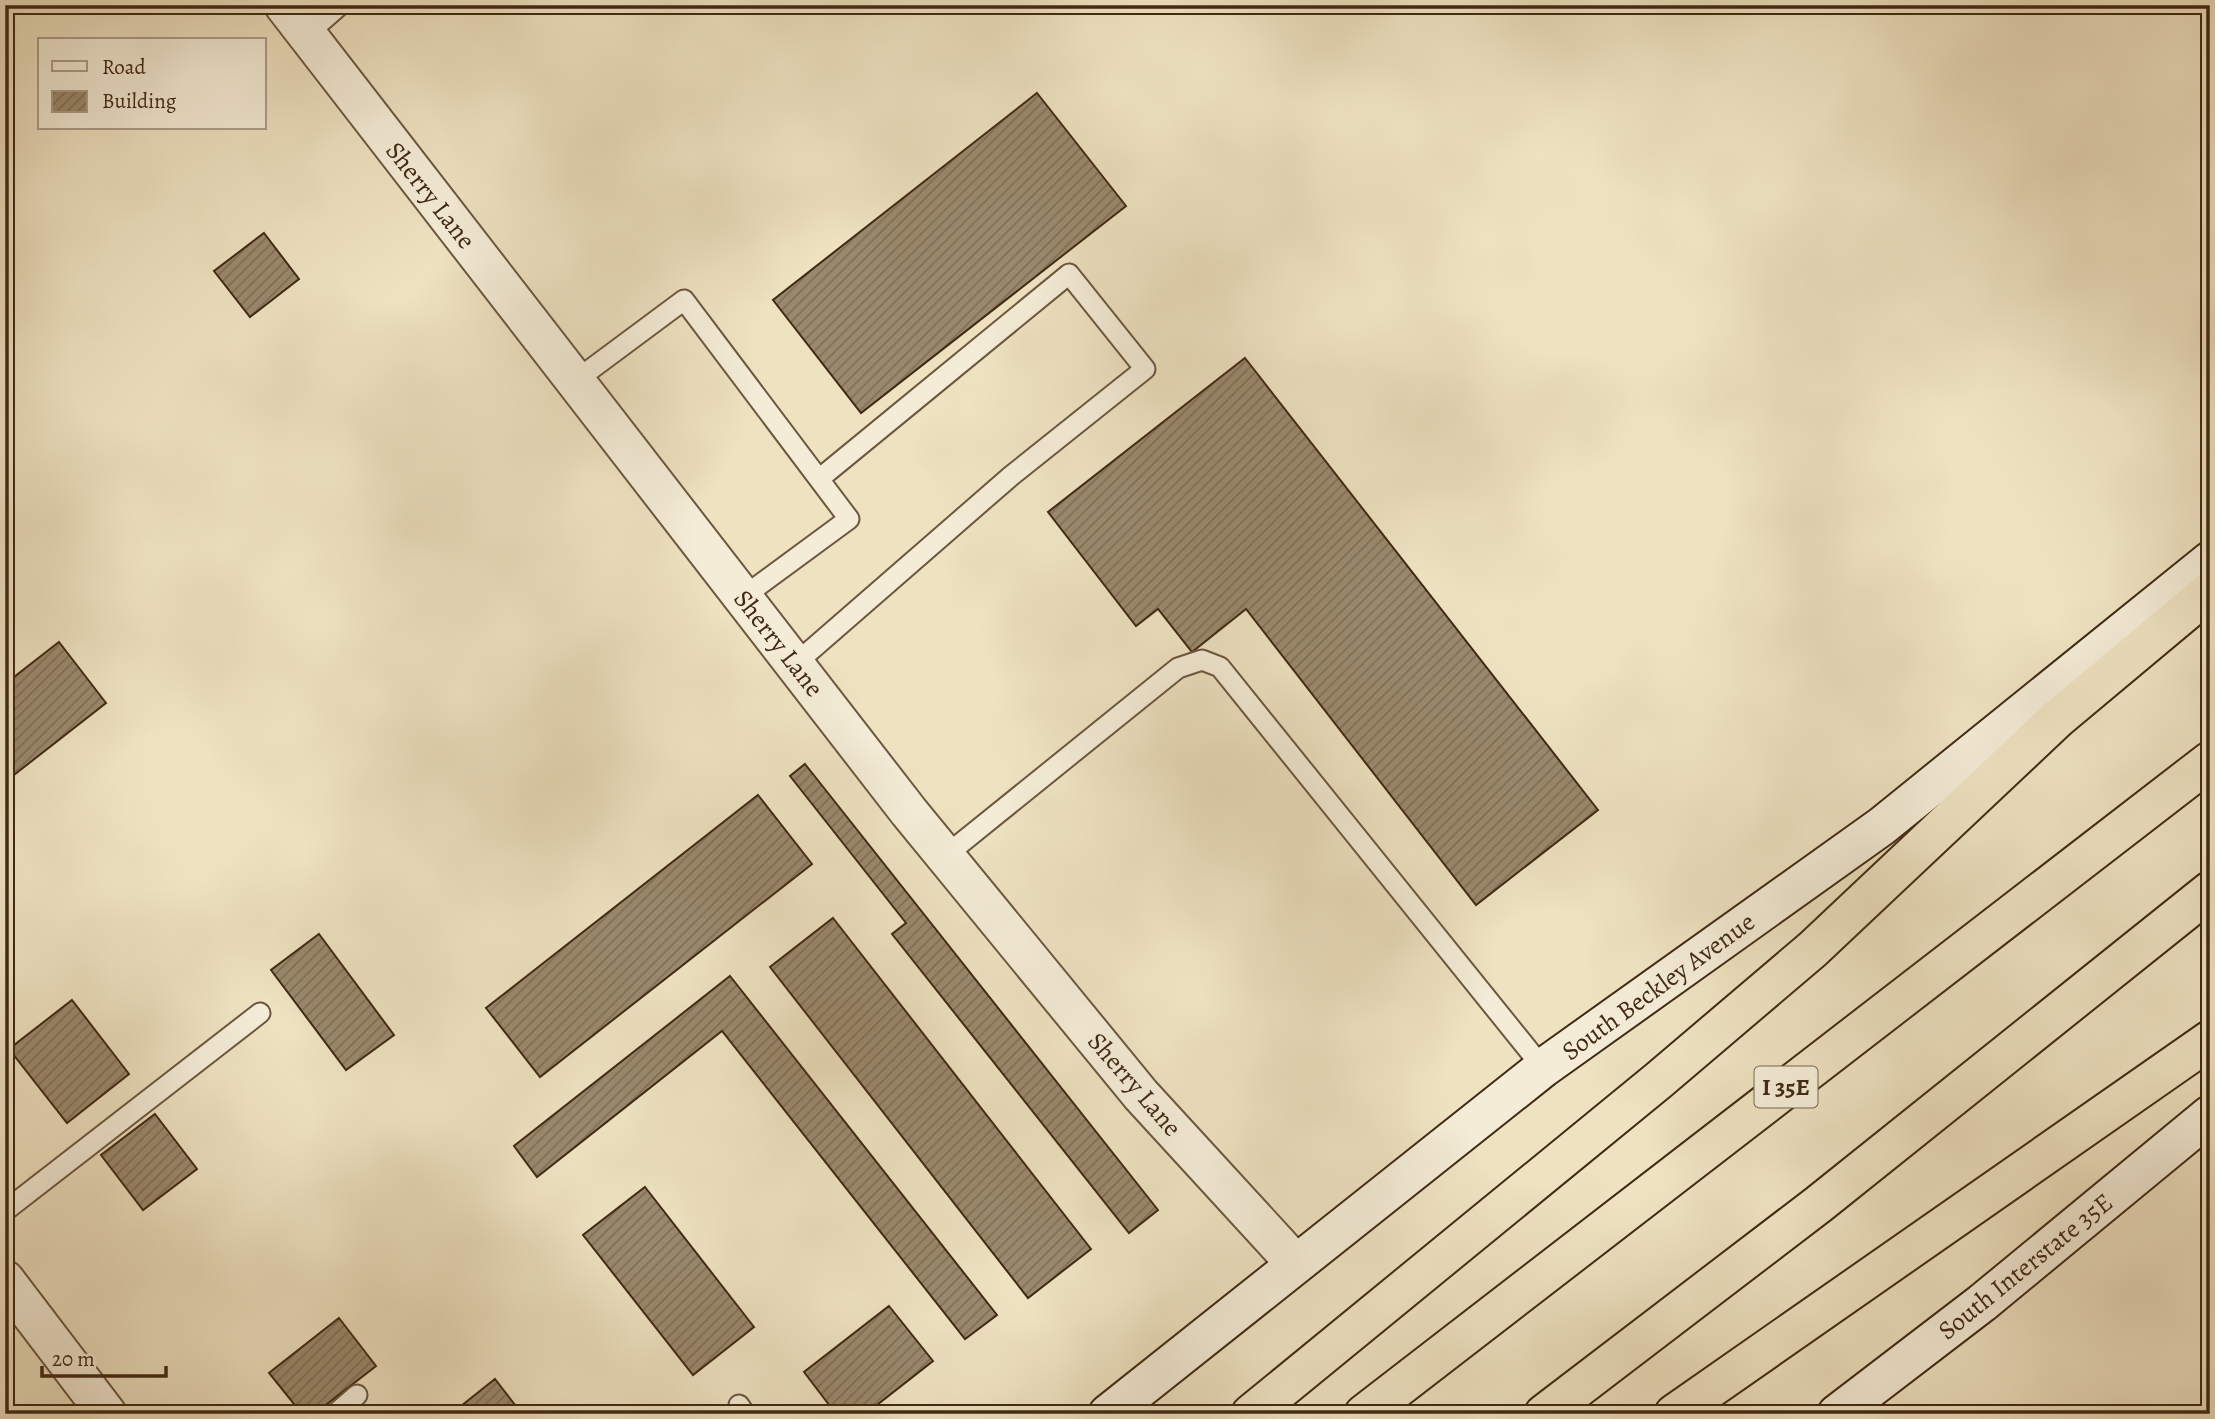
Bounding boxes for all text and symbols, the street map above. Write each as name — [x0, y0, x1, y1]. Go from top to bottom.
legend — [38, 38, 266, 130]
text: Road — [102, 53, 146, 81]
text: Building — [102, 87, 177, 115]
street label: Sherry Lane — [378, 134, 484, 256]
street label: Sherry Lane — [726, 582, 832, 704]
street label: South Beckley Avenue — [1555, 904, 1762, 1068]
street label: Sherry Lane — [1080, 1025, 1190, 1144]
road number: I 35E — [1754, 1066, 1817, 1107]
street label: South Interstate 35E — [1931, 1185, 2120, 1348]
scale bar — [42, 1335, 166, 1379]
text: 20 m — [52, 1345, 95, 1373]

